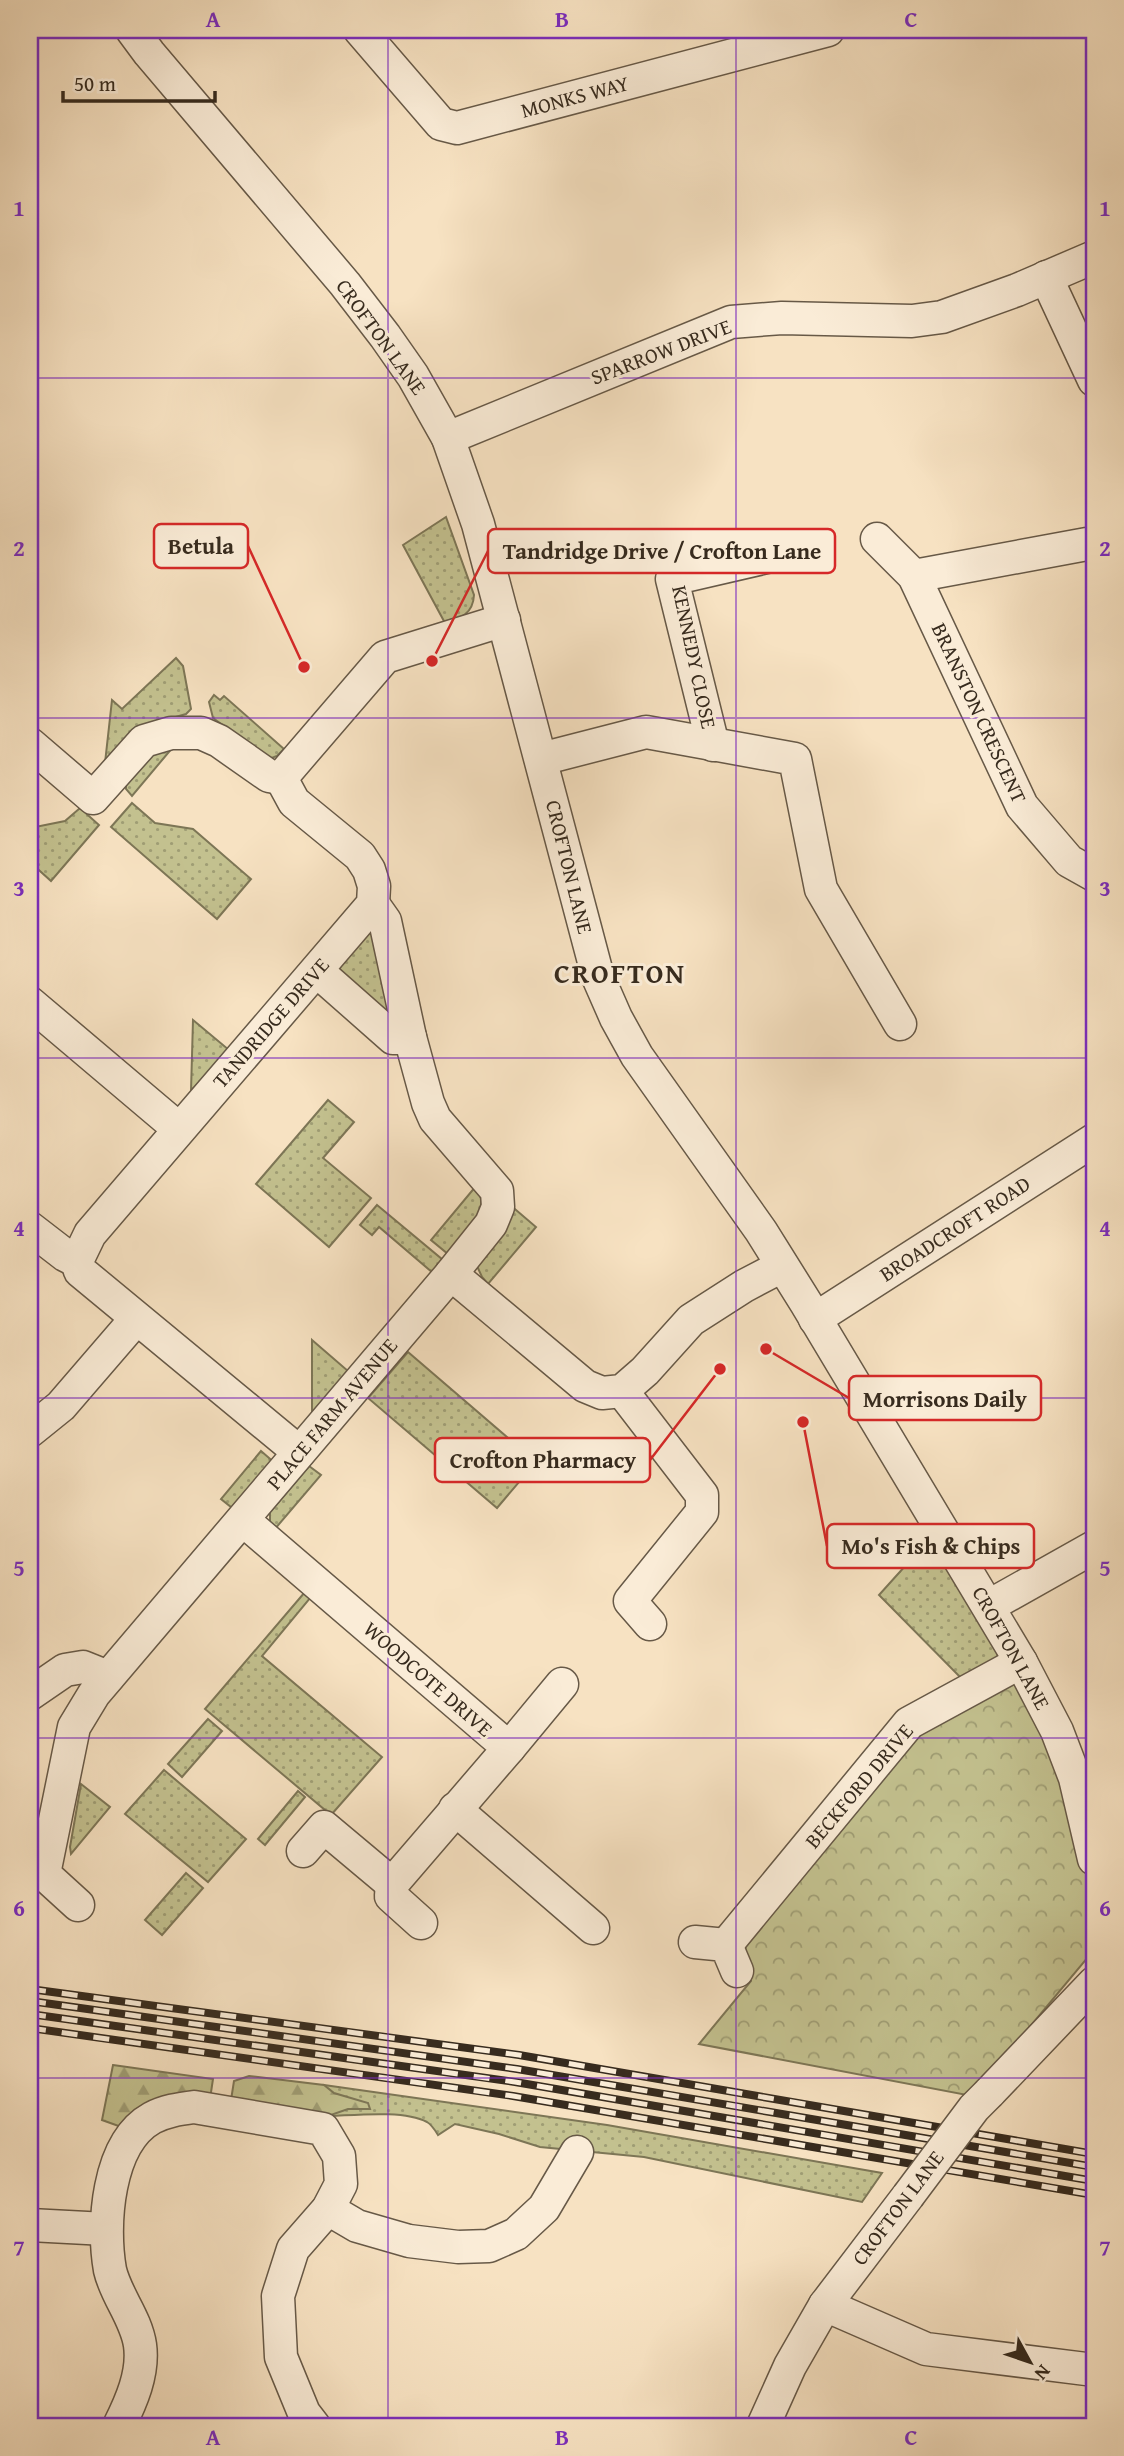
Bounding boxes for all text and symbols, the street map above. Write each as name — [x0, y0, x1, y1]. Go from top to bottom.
text: A — [206, 2, 221, 35]
text: B — [555, 2, 569, 35]
text: C — [904, 2, 918, 35]
scale bar — [63, 60, 215, 104]
street label: MONKS WAY — [517, 67, 633, 126]
text: 50 m — [74, 68, 116, 99]
text: 1 — [13, 191, 25, 224]
text: 1 — [1099, 191, 1111, 224]
street label: CROFTON LANE — [329, 272, 434, 401]
street label: SPARROW DRIVE — [586, 310, 736, 393]
callout: Betula — [154, 524, 248, 568]
text: Betula — [168, 529, 234, 562]
callout: Tandridge Drive / Crofton Lane — [488, 529, 835, 573]
text: 2 — [13, 531, 25, 564]
text: 2 — [1099, 531, 1111, 564]
text: Tandridge Drive / Crofton Lane — [503, 534, 821, 567]
street label: KENNEDY CLOSE — [664, 582, 725, 732]
street label: BRANSTON CRESCENT — [924, 618, 1035, 808]
street label: CROFTON LANE — [538, 797, 601, 937]
text: 3 — [13, 871, 25, 904]
text: 3 — [1099, 871, 1111, 904]
street label: TANDRIDGE DRIVE — [205, 950, 336, 1095]
district label: CROFTON — [554, 952, 686, 993]
street label: BROADCROFT ROAD — [873, 1168, 1036, 1289]
text: 4 — [13, 1211, 25, 1244]
text: 4 — [1099, 1211, 1111, 1244]
street label: PLACE FARM AVENUE — [259, 1331, 405, 1496]
callout: Morrisons Daily — [849, 1376, 1041, 1420]
text: Morrisons Daily — [863, 1382, 1027, 1415]
callout: Crofton Pharmacy — [435, 1438, 650, 1482]
text: Crofton Pharmacy — [450, 1443, 636, 1476]
callout: Mo's Fish & Chips — [827, 1524, 1034, 1568]
text: Mo's Fish & Chips — [842, 1529, 1021, 1562]
text: 5 — [13, 1551, 25, 1584]
text: 5 — [1099, 1551, 1111, 1584]
street label: CROFTON LANE — [965, 1580, 1058, 1715]
street label: WOODCOTE DRIVE — [357, 1614, 500, 1744]
street label: BECKFORD DRIVE — [797, 1716, 920, 1855]
text: 6 — [13, 1891, 25, 1924]
text: 6 — [1099, 1891, 1111, 1924]
street label: CROFTON LANE — [844, 2143, 951, 2272]
text: 7 — [13, 2231, 25, 2264]
text: 7 — [1099, 2231, 1111, 2264]
north arrow — [995, 2326, 1064, 2396]
text: N — [1028, 2359, 1058, 2387]
text: A — [206, 2420, 221, 2453]
text: B — [555, 2420, 569, 2453]
text: C — [904, 2420, 918, 2453]

